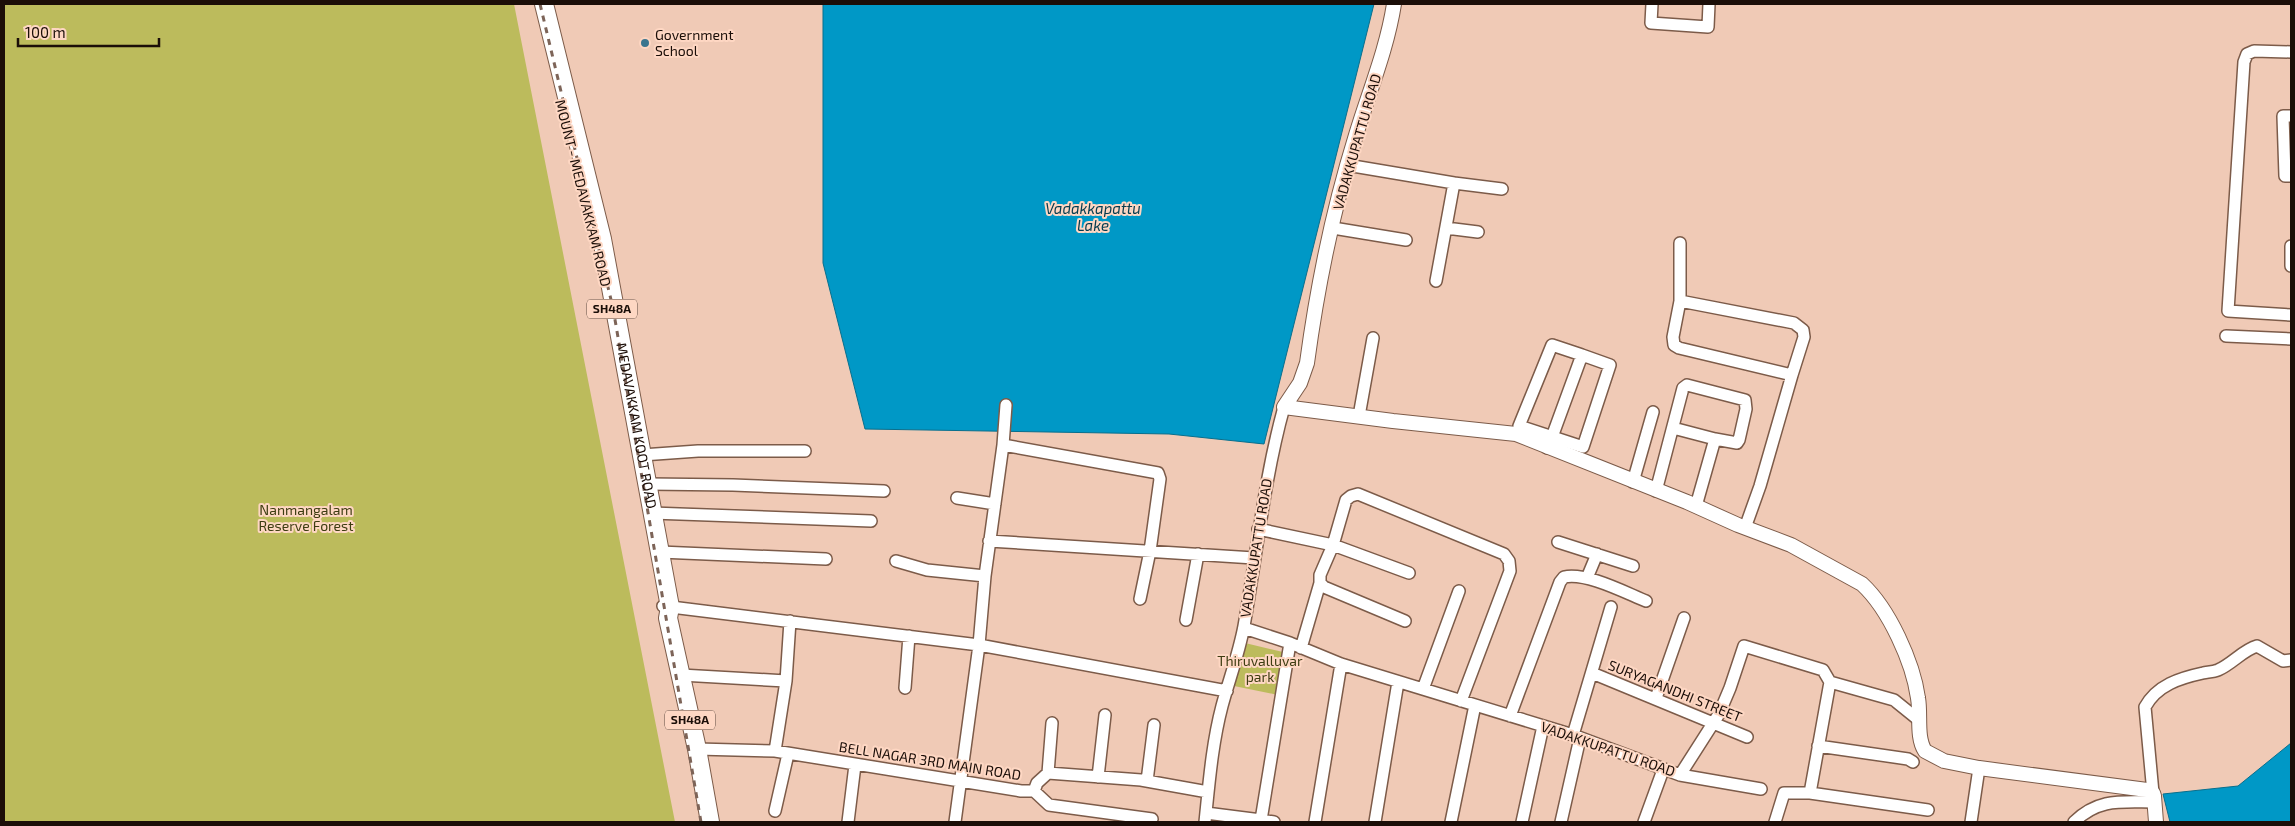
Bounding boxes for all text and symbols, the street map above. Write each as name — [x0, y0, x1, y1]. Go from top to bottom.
scale bar — [18, 15, 159, 47]
text: 100 m — [25, 23, 66, 41]
place label: Government School — [655, 26, 734, 59]
marker: Government School — [639, 37, 651, 49]
street label: VADAKKUPATTU ROAD — [1329, 72, 1384, 212]
street label: MOUNT - MEDAVAKKAM ROAD — [552, 98, 615, 288]
water label: Vadakkapattu Lake — [1045, 199, 1141, 234]
road number: SH48A — [587, 300, 637, 318]
street label: MEDAVAKKAM KOOT ROAD — [613, 341, 661, 510]
street label: VADAKKUPATTU ROAD — [1236, 477, 1275, 619]
park label: Nanmangalam Reserve Forest — [259, 501, 354, 534]
park label: Thiruvalluvar park — [1217, 652, 1303, 685]
street label: SURYAGANDHI STREET — [1606, 656, 1745, 725]
road number: SH48A — [665, 710, 715, 730]
street label: VADAKKUPATTU ROAD — [1539, 718, 1678, 780]
street label: BELL NAGAR 3RD MAIN ROAD — [838, 738, 1022, 783]

